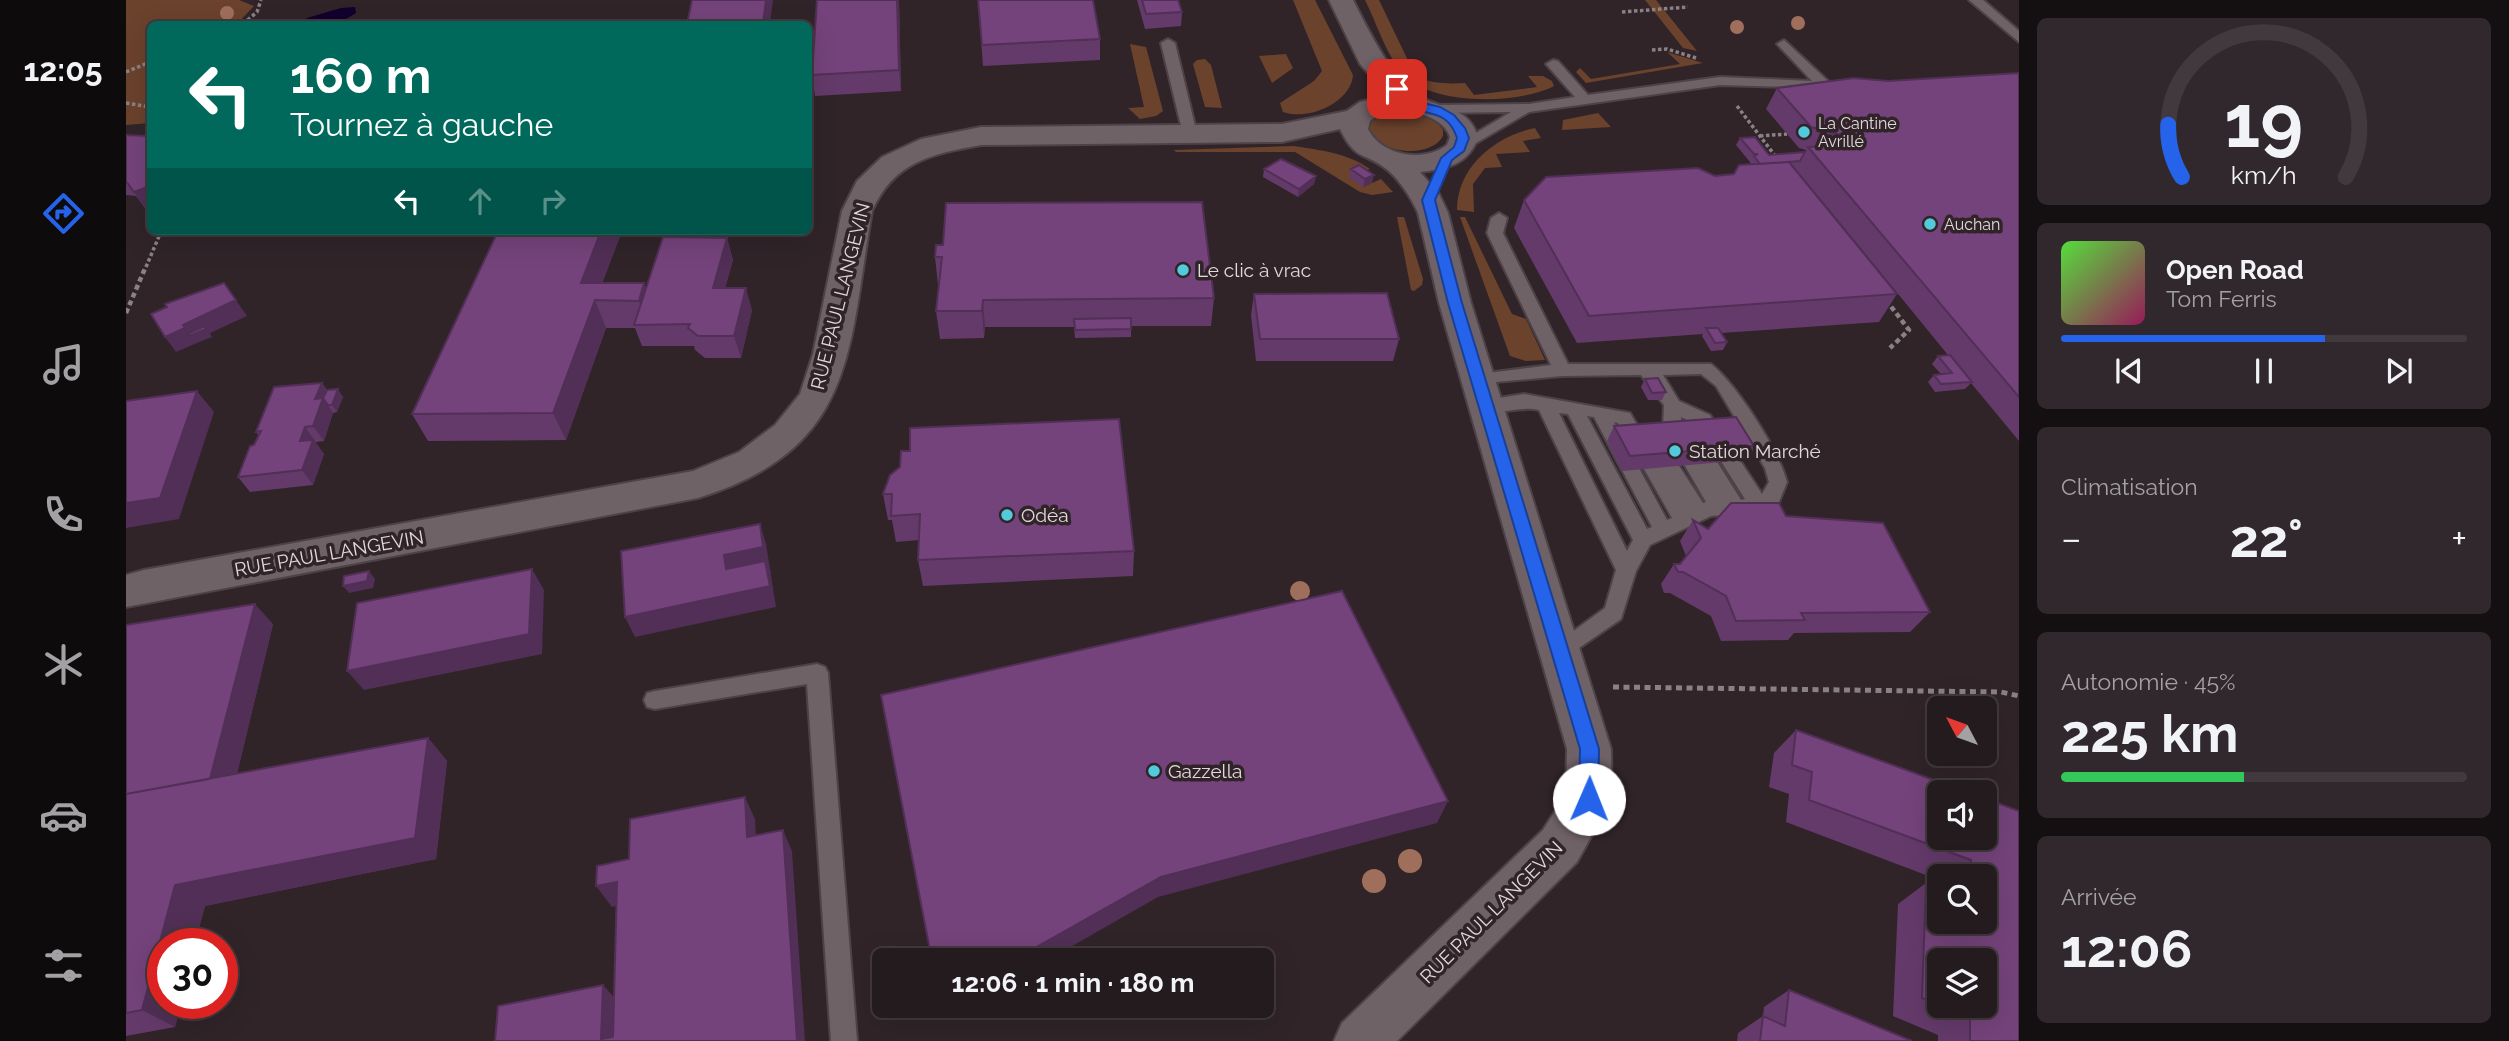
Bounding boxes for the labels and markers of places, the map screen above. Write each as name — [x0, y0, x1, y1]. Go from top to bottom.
pin — [1367, 59, 1427, 119]
place label: La Cantine Avrillé — [1818, 114, 1897, 151]
marker: La Cantine Avrillé — [1796, 124, 1812, 140]
place label: Auchan — [1944, 215, 2000, 234]
marker: Auchan — [1922, 216, 1938, 232]
place label: Le clic à vrac — [1197, 259, 1311, 281]
marker: Le clic à vrac — [1175, 262, 1191, 278]
place label: Station Marché — [1689, 440, 1821, 462]
marker: Station Marché — [1667, 443, 1683, 459]
place label: Odéa — [1021, 504, 1069, 526]
marker: Odéa — [999, 507, 1015, 523]
place label: Gazzella — [1168, 760, 1242, 782]
marker: Gazzella — [1146, 763, 1162, 779]

